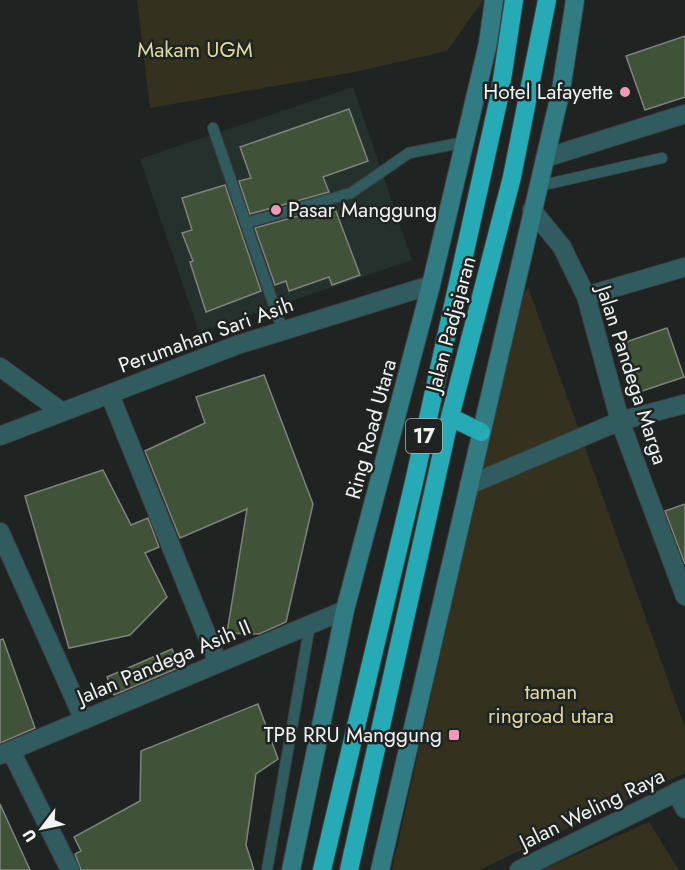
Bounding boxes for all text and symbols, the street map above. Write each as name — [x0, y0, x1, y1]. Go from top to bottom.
park label: Makam UGM — [137, 35, 253, 65]
place label: Hotel Lafayette — [483, 77, 613, 107]
marker: Hotel Lafayette — [618, 85, 632, 99]
place label: Pasar Manggung — [288, 195, 437, 225]
marker: Pasar Manggung — [269, 203, 283, 217]
street label: Jalan Padjajaran — [418, 253, 484, 398]
street label: Jalan Pandega Marga — [588, 279, 675, 468]
street label: Perumahan Sari Asih — [114, 289, 298, 381]
street label: Ring Road Utara — [338, 356, 404, 502]
road number: 17 — [406, 419, 442, 453]
street label: Jalan Pandega Asih II — [70, 612, 255, 713]
park label: taman ringroad utara — [488, 677, 614, 731]
place label: TPB RRU Manggung — [264, 720, 442, 750]
marker: TPB RRU Manggung — [447, 728, 461, 742]
street label: Jalan Weling Raya — [512, 761, 670, 858]
north arrow — [12, 798, 72, 858]
text: U — [17, 825, 42, 847]

